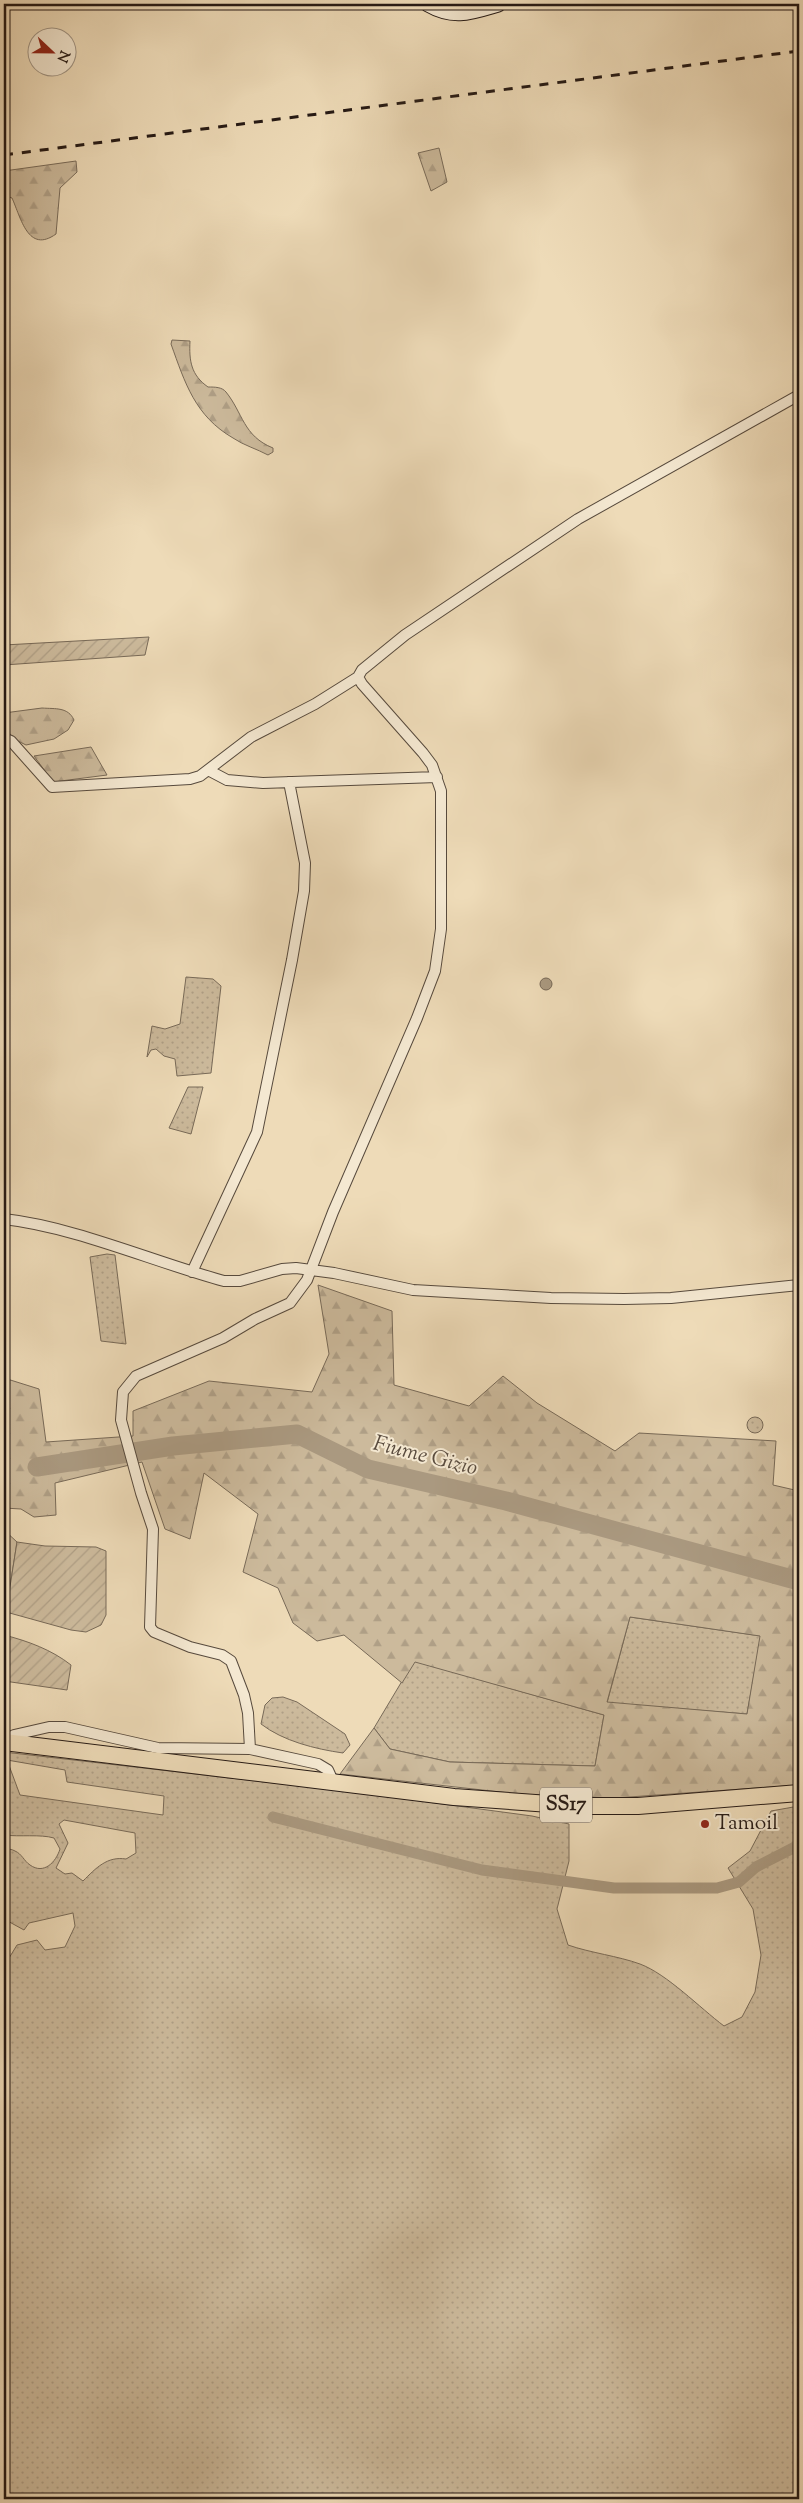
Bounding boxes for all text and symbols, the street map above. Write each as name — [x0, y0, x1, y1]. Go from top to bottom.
north arrow — [28, 28, 78, 78]
text: N — [51, 47, 74, 65]
water label: Fiume Gizio — [369, 1429, 481, 1485]
road number: SS17 — [540, 1788, 592, 1822]
place label: Tamoil — [715, 1809, 778, 1839]
marker: Tamoil — [699, 1818, 711, 1830]

